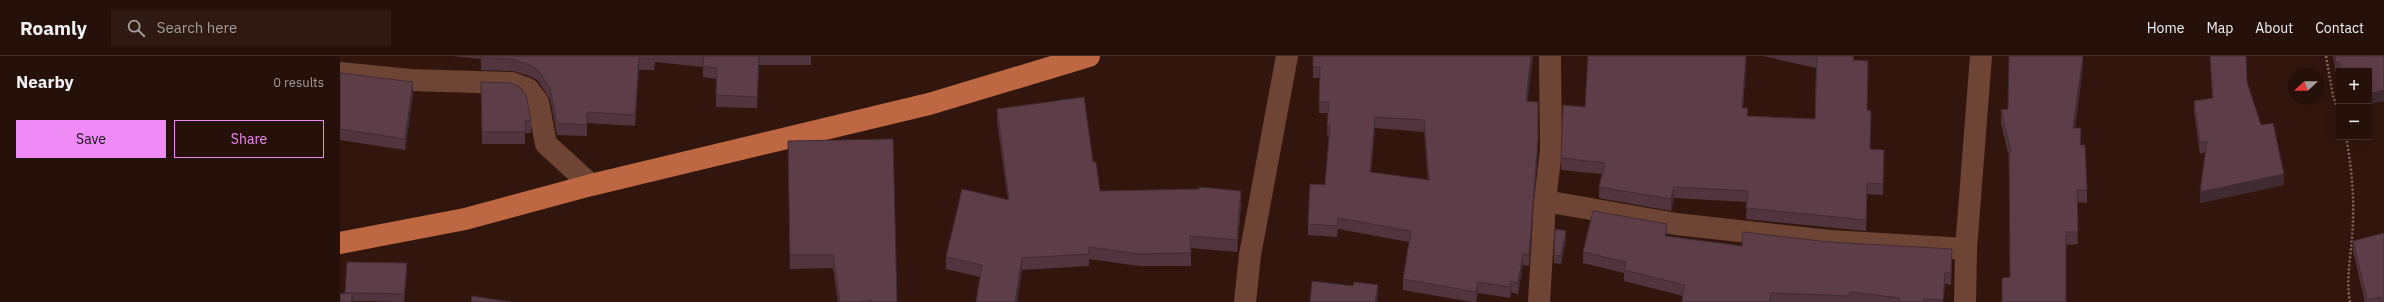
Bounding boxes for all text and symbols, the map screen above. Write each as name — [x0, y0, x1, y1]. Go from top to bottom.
search box — [111, 10, 391, 46]
text: Roamly — [20, 16, 87, 40]
icon: search — [125, 17, 147, 39]
text: Search here — [157, 18, 237, 37]
text: Home — [2147, 19, 2184, 37]
text: Map — [2206, 19, 2233, 37]
text: About — [2255, 19, 2293, 37]
text: Contact — [2315, 19, 2364, 37]
north arrow — [2288, 68, 2324, 104]
map controls — [2336, 68, 2372, 140]
button: + — [2336, 68, 2372, 104]
text: Nearby — [16, 71, 74, 93]
text: 0 results — [273, 74, 324, 91]
button: − — [2336, 104, 2372, 140]
button: Save — [16, 120, 166, 158]
button: Share — [174, 120, 324, 158]

